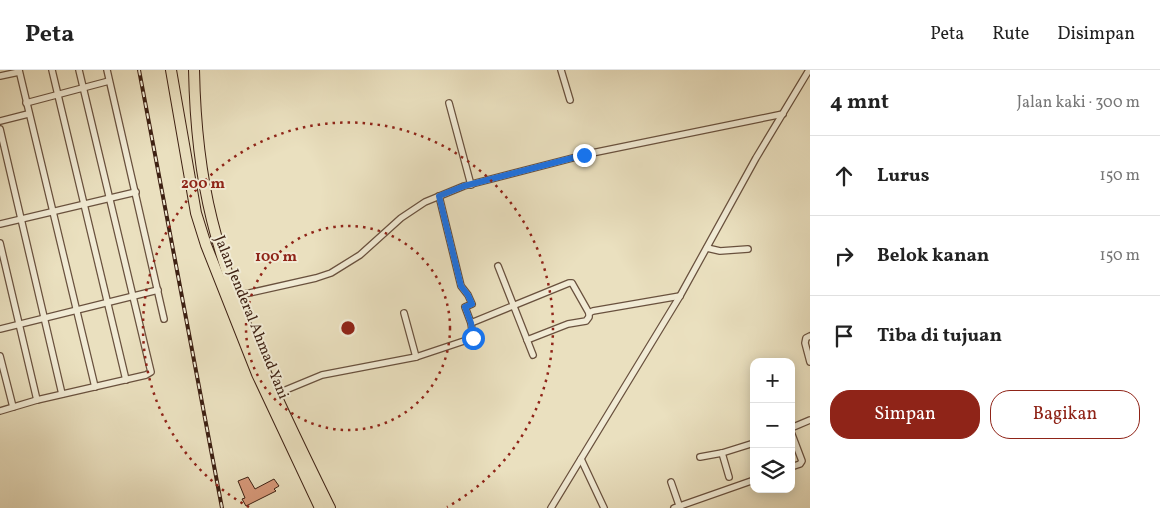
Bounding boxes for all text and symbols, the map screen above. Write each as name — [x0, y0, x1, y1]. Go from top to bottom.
text: Peta — [25, 18, 74, 52]
text: Peta — [930, 22, 964, 47]
text: Rute — [992, 22, 1029, 47]
text: Disimpan — [1057, 22, 1135, 47]
text: 4 mnt — [830, 88, 889, 117]
text: Jalan kaki · 300 m — [1017, 92, 1140, 114]
route end — [573, 144, 596, 167]
icon: ahead — [830, 162, 858, 190]
text: Lurus — [877, 163, 929, 189]
text: 150 m — [1099, 165, 1140, 187]
text: 200 m — [181, 174, 225, 195]
street label: Jalan Jenderal Ahmad Yani — [208, 233, 293, 403]
icon: right — [830, 242, 858, 270]
text: Belok kanan — [877, 243, 989, 269]
text: 150 m — [1099, 245, 1140, 267]
text: 100 m — [255, 247, 298, 268]
centre of rings — [339, 319, 357, 337]
icon: arrive — [830, 322, 858, 350]
text: Tiba di tujuan — [877, 323, 1002, 349]
route start — [462, 327, 485, 350]
map controls — [750, 358, 795, 493]
button: + — [750, 358, 795, 403]
button: Simpan — [830, 390, 980, 439]
button: Bagikan — [990, 390, 1140, 439]
button: − — [750, 403, 795, 448]
button: layers — [750, 448, 795, 493]

